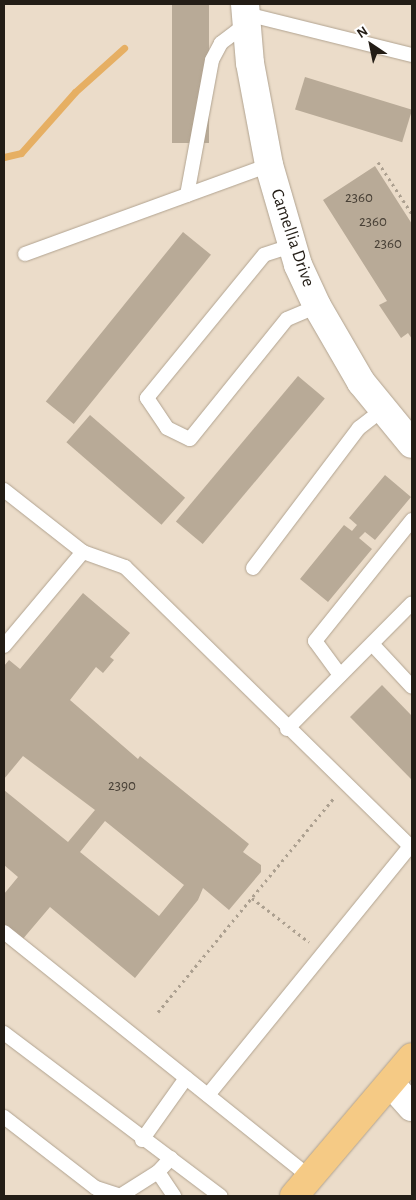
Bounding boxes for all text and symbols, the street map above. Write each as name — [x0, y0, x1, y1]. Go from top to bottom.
north arrow — [346, 20, 396, 70]
text: N — [355, 24, 371, 41]
street label: Camellia Drive — [265, 186, 319, 290]
house number: 2360 — [345, 189, 373, 207]
house number: 2360 — [359, 213, 387, 231]
house number: 2360 — [374, 235, 402, 253]
house number: 2390 — [108, 777, 136, 795]

